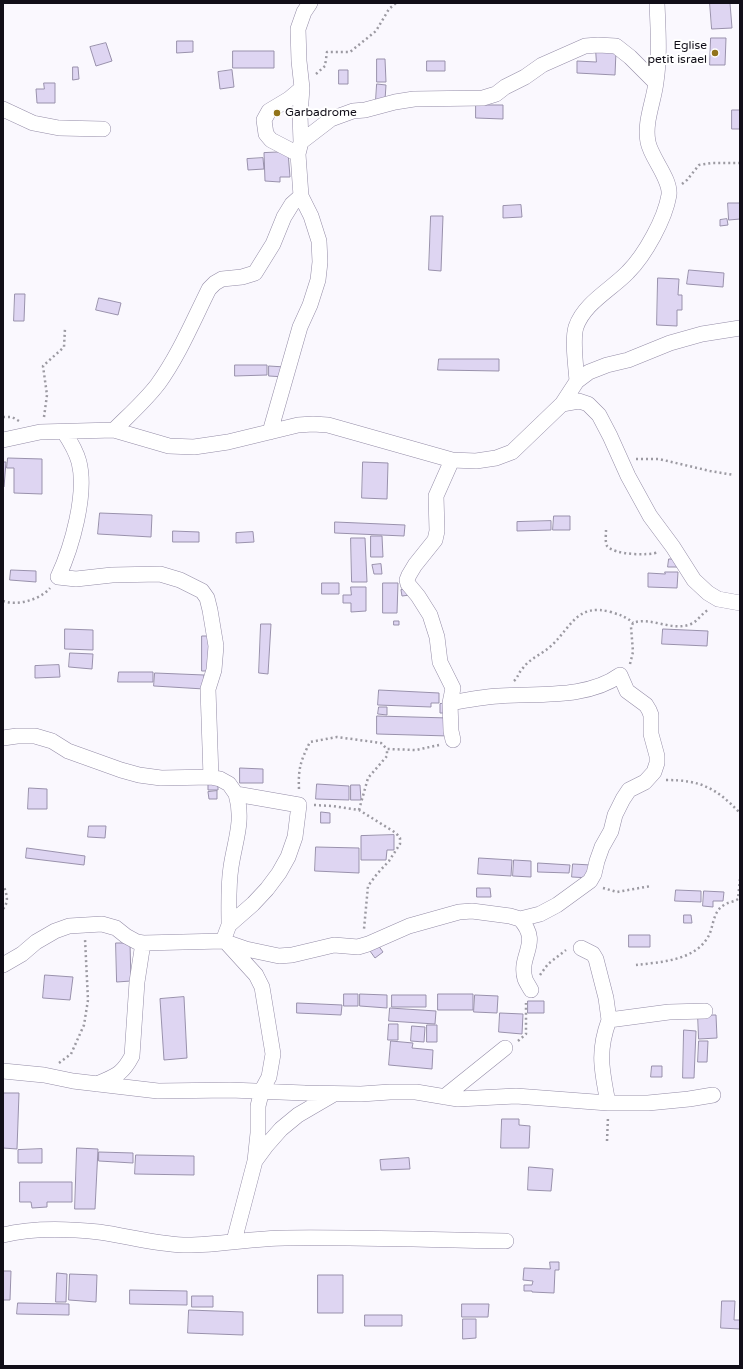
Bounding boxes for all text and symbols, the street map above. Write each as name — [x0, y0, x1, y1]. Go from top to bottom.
place label: Eglise petit israel — [647, 39, 707, 67]
marker: Eglise petit israel — [710, 48, 720, 58]
place label: Garbadrome — [285, 106, 357, 120]
marker: Garbadrome — [272, 108, 282, 118]

